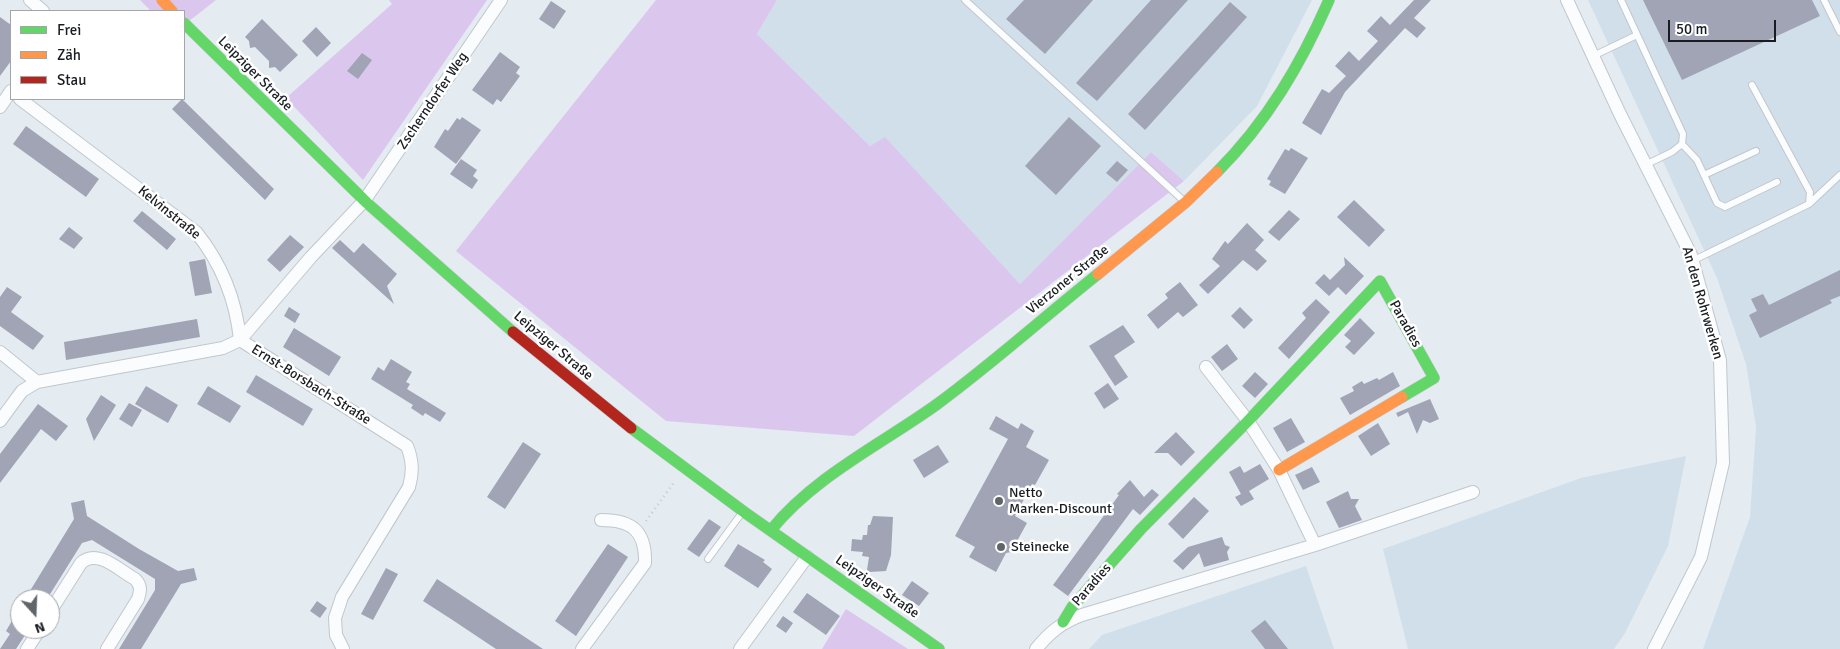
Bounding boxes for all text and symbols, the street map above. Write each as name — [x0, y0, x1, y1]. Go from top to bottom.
legend — [10, 10, 185, 100]
scale bar — [1670, 10, 1778, 42]
text: 50 m — [1676, 20, 1707, 38]
text: Frei — [57, 21, 81, 39]
street label: Leipziger Straße — [214, 33, 296, 115]
text: Zäh — [57, 46, 81, 64]
street label: Zscherndorfer Weg — [394, 49, 472, 153]
text: Stau — [57, 71, 86, 89]
street label: Kelvinstraße — [134, 183, 204, 243]
street label: Vierzoner Straße — [1023, 242, 1113, 318]
street label: An den Rohrwerken — [1678, 245, 1726, 361]
street label: Paradies — [1385, 298, 1425, 350]
street label: Leipziger Straße — [510, 308, 596, 384]
street label: Ernst-Borsbach-Straße — [248, 341, 374, 429]
place label: Netto Marken-Discount — [1009, 485, 1112, 518]
marker: Netto Marken-Discount — [993, 495, 1005, 507]
place label: Steinecke — [1011, 539, 1069, 555]
marker: Steinecke — [995, 541, 1007, 553]
street label: Leipziger Straße — [832, 552, 922, 622]
street label: Paradies — [1069, 560, 1115, 610]
north arrow — [10, 589, 60, 639]
text: N — [32, 618, 47, 637]

